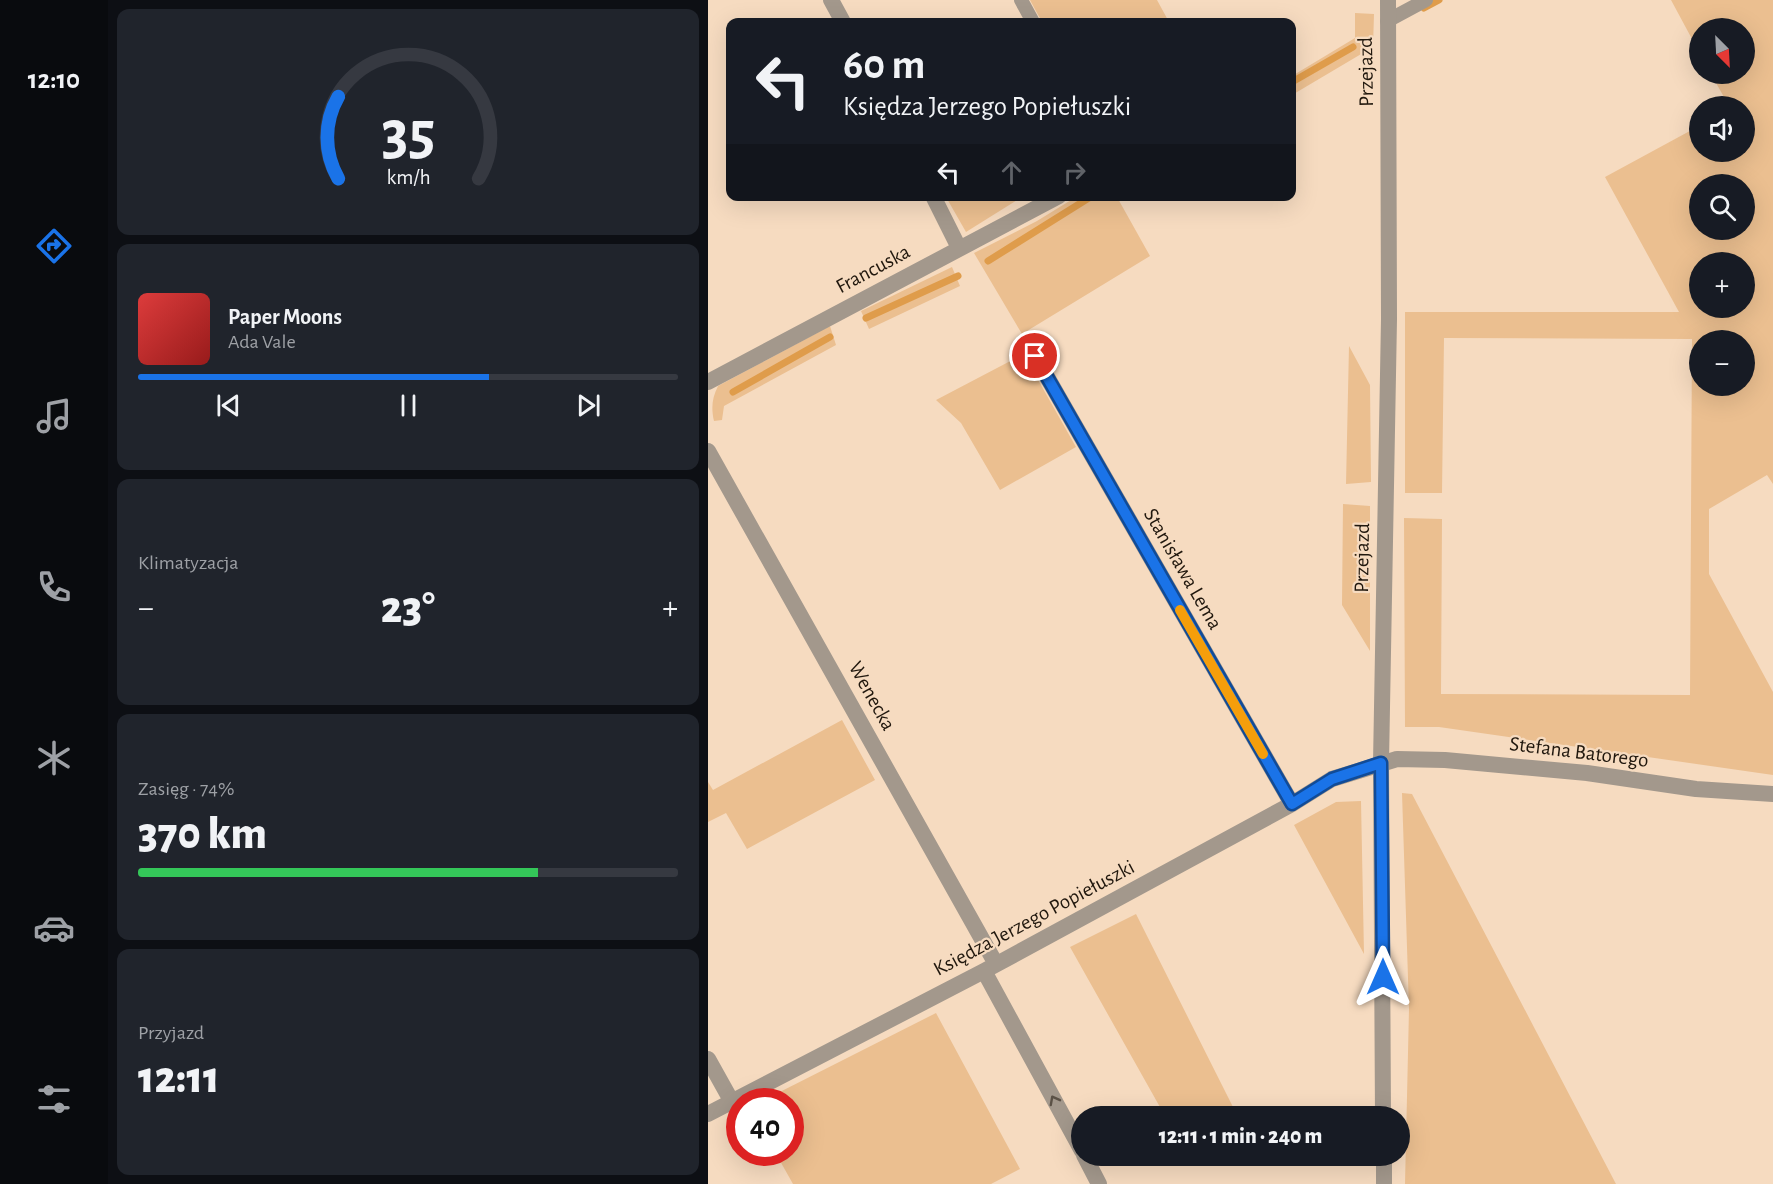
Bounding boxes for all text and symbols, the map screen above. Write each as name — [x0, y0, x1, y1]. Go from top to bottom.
north arrow — [1689, 18, 1755, 84]
map controls — [1689, 18, 1755, 396]
street label: Przejazd — [1355, 37, 1377, 107]
icon: left — [744, 42, 822, 120]
text: 60 m — [843, 44, 925, 86]
text: 12:10 — [28, 66, 80, 93]
text: Księdza Jerzego Popiełuszki — [843, 93, 1131, 120]
button: sound — [1689, 96, 1755, 162]
text: 35 — [381, 103, 435, 165]
icon: left — [932, 156, 965, 189]
icon: ahead — [995, 156, 1028, 189]
icon: right — [1058, 156, 1091, 189]
text: km/h — [386, 167, 430, 188]
button: search — [1689, 174, 1755, 240]
icon: directions — [33, 225, 75, 267]
street label: Francuska — [832, 241, 914, 297]
button: + — [1689, 252, 1755, 318]
text: Paper Moons — [228, 306, 342, 328]
pin — [1009, 330, 1060, 381]
button: − — [1689, 330, 1755, 396]
text: Ada Vale — [228, 332, 296, 352]
icon: arrive — [1018, 339, 1051, 372]
icon: previous — [212, 389, 245, 422]
icon: pause — [392, 389, 425, 422]
icon: next — [572, 389, 605, 422]
icon: music — [33, 395, 75, 437]
street label: Stanisława Lema — [1140, 505, 1226, 634]
street label: Przejazd — [1351, 523, 1373, 593]
text: Klimatyzacja — [138, 553, 239, 573]
icon: phone — [33, 566, 75, 608]
text: 23° — [381, 586, 435, 631]
text: − — [138, 592, 154, 625]
text: + — [662, 592, 678, 625]
street label: Wenecka — [845, 658, 899, 734]
street label: Stefana Batorego — [1508, 733, 1650, 771]
icon: climate — [33, 737, 75, 779]
text: Zasięg · 74% — [138, 779, 234, 799]
text: 370 km — [138, 812, 267, 857]
street label: Księdza Jerzego Popiełuszki — [930, 856, 1138, 980]
icon: car — [33, 907, 75, 949]
position arrow — [1351, 945, 1415, 1009]
text: Przyjazd — [138, 1023, 204, 1043]
text: 12:11 — [138, 1056, 220, 1101]
icon: filters — [33, 1078, 75, 1120]
speed limit sign: 40 — [726, 1088, 804, 1166]
one-way arrow — [1050, 1096, 1061, 1106]
text: 12:11 · 1 min · 240 m — [1159, 1125, 1322, 1147]

